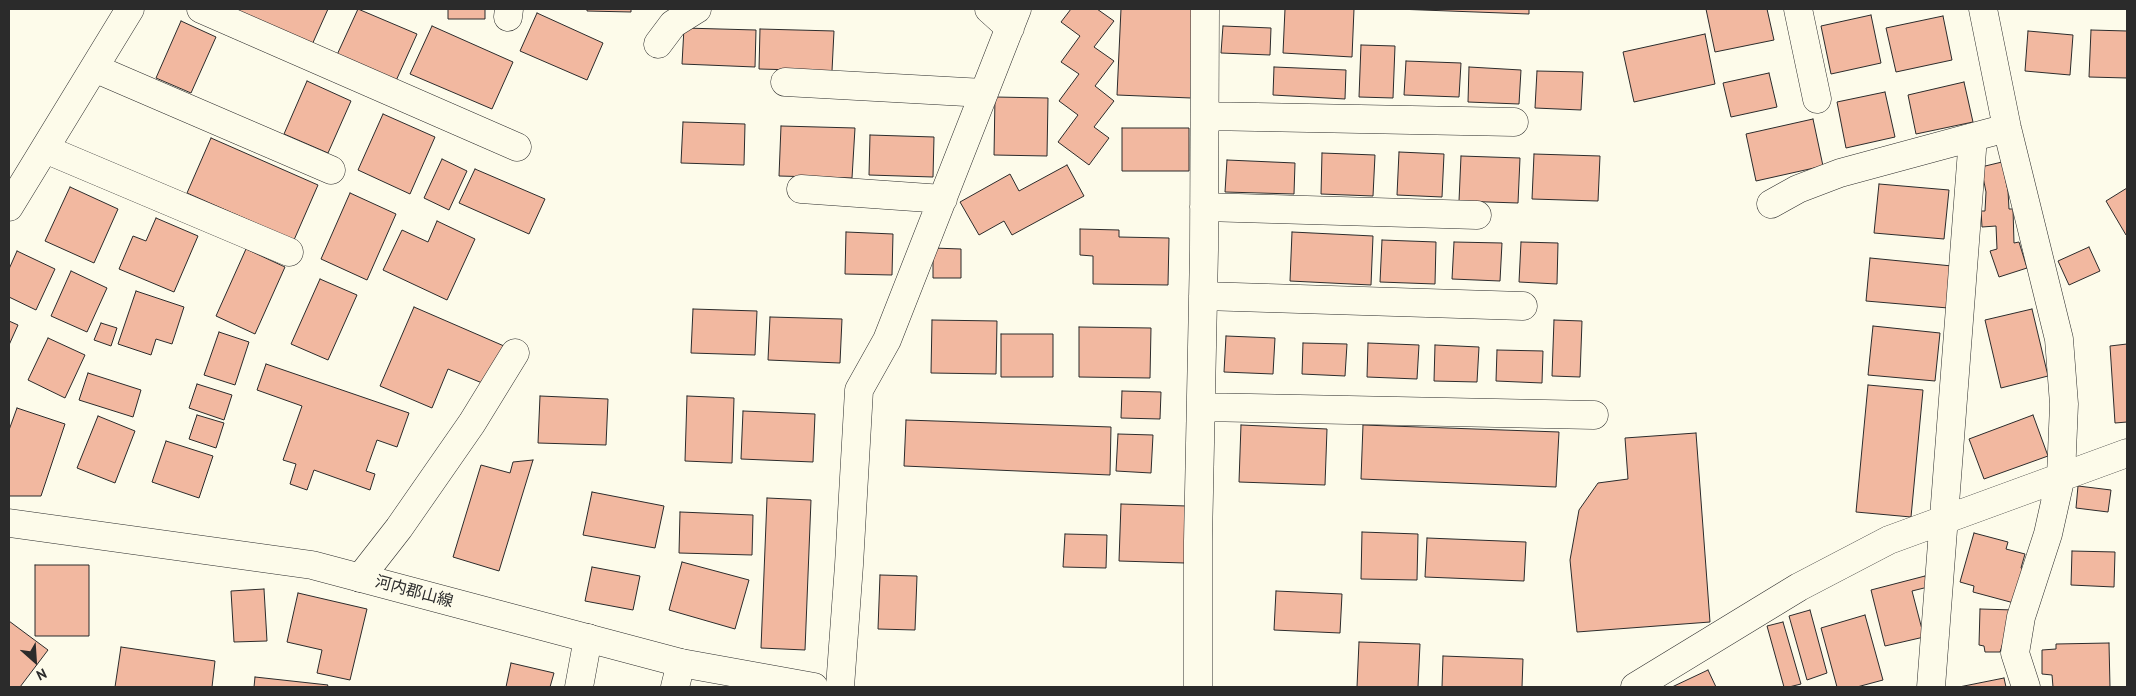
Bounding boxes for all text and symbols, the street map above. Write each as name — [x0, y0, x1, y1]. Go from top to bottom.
street label: 河内郡山線 — [373, 572, 455, 612]
north arrow — [10, 636, 60, 686]
text: N — [34, 664, 50, 685]

